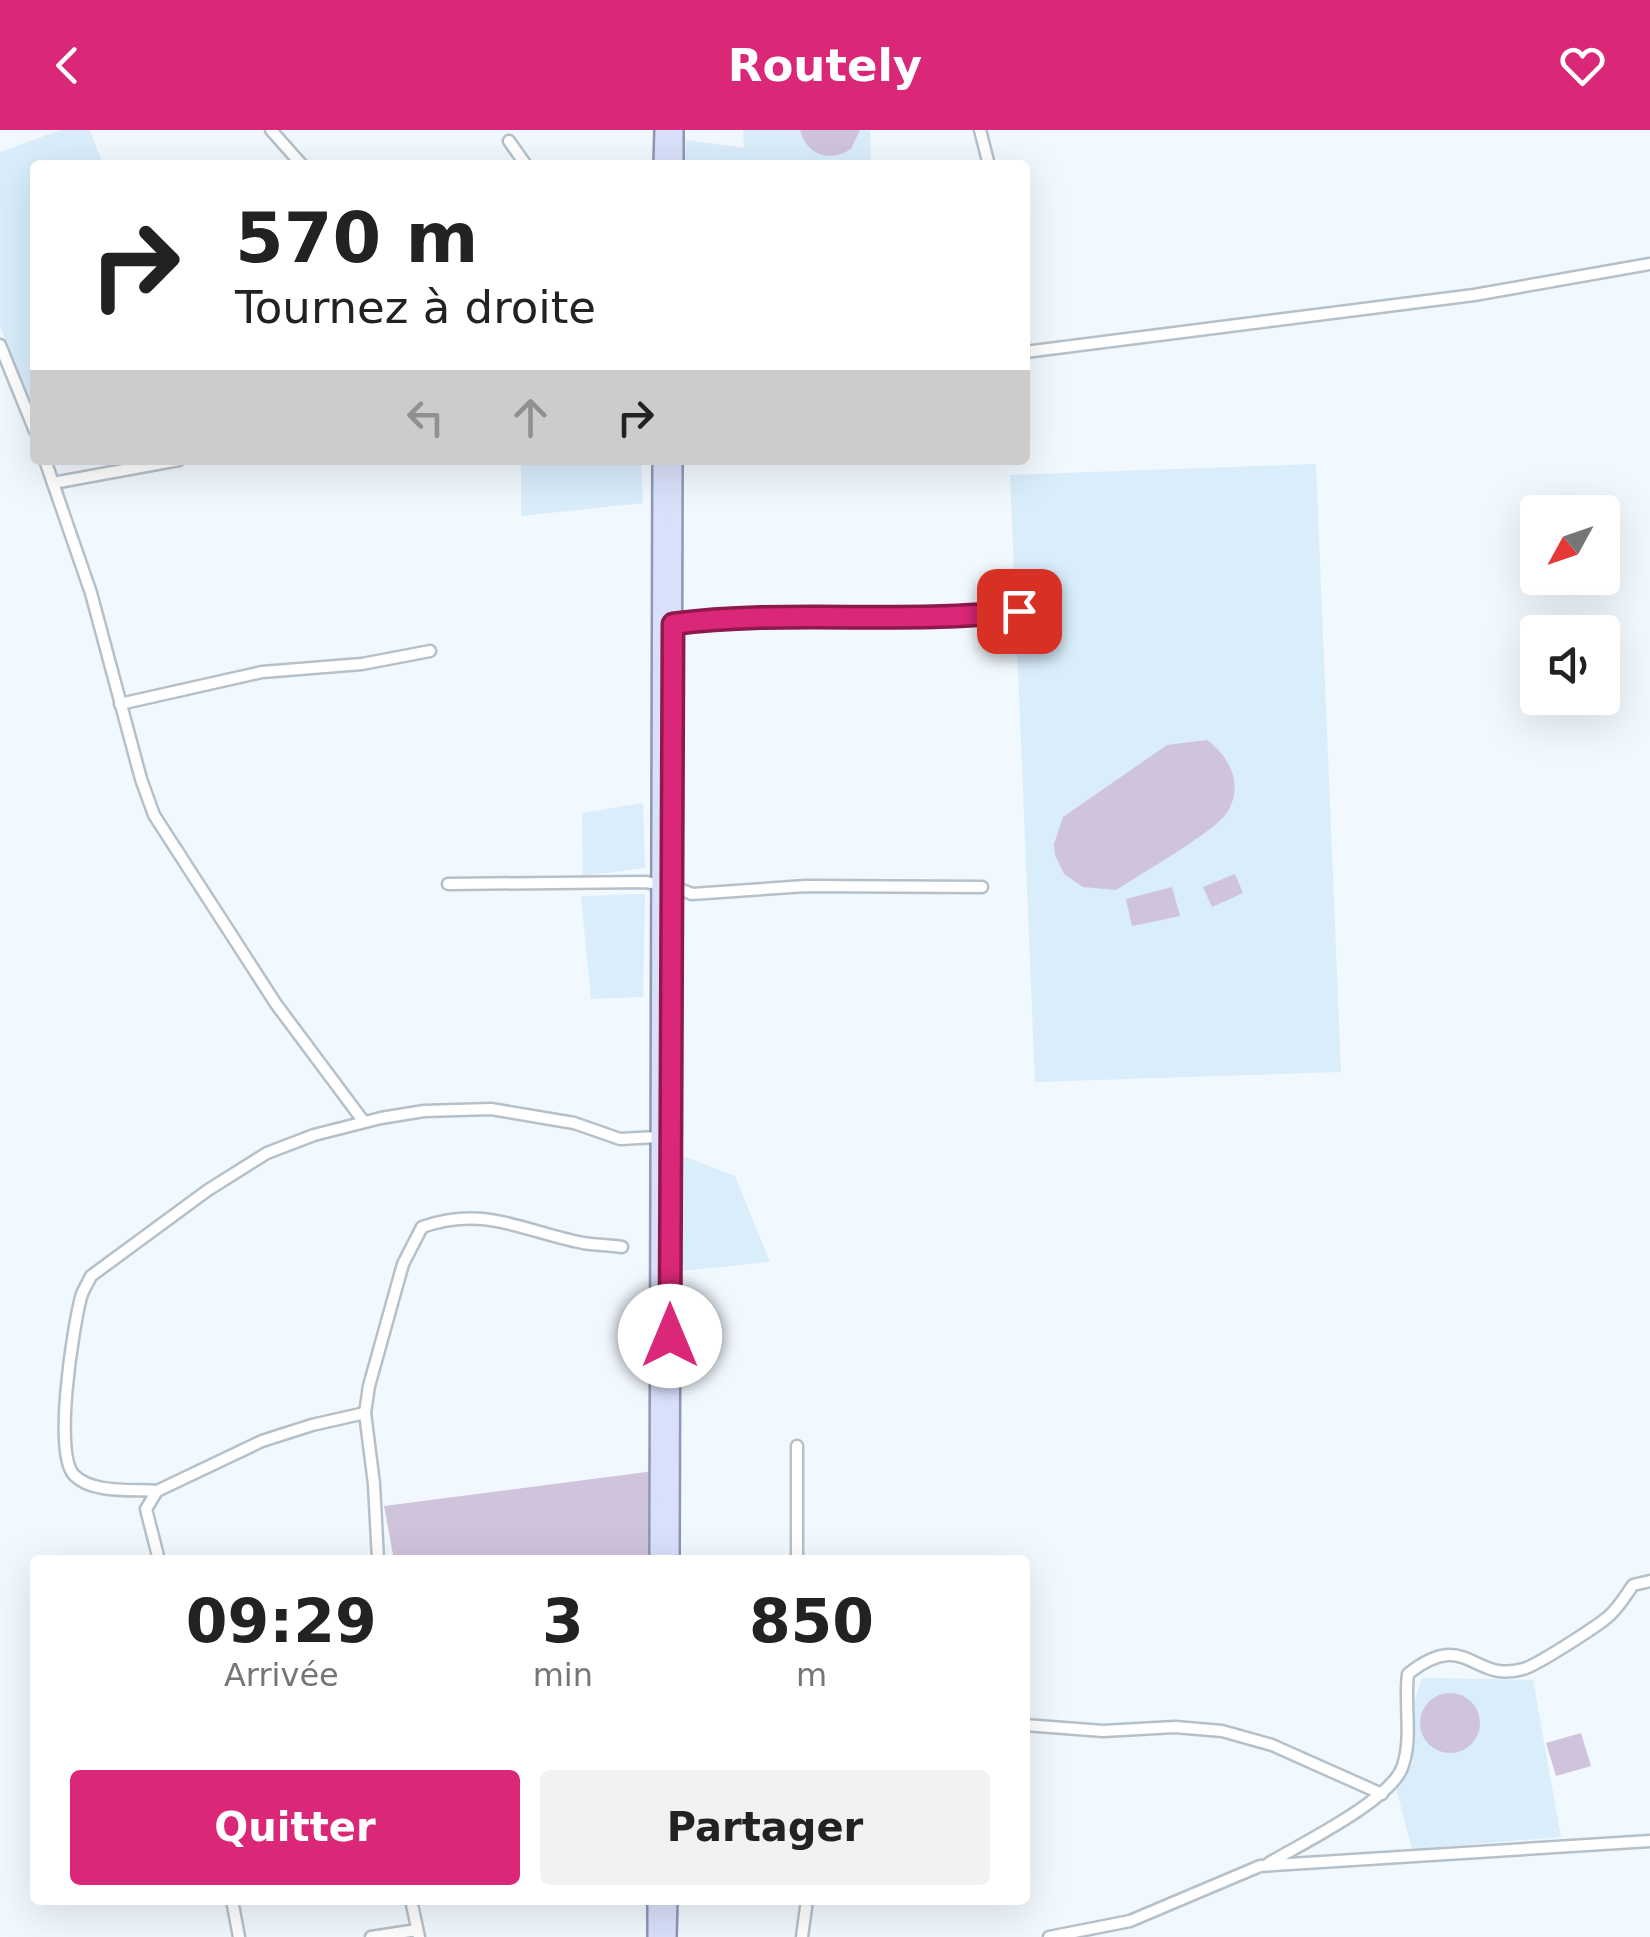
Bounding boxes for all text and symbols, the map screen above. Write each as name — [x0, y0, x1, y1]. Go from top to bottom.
icon: back — [40, 38, 95, 93]
icon: heart — [1555, 38, 1610, 93]
text: Routely — [728, 39, 922, 92]
text: 570 m — [235, 197, 478, 279]
icon: right — [70, 200, 200, 330]
text: Tournez à droite — [235, 281, 596, 334]
icon: left — [398, 390, 453, 445]
icon: ahead — [503, 390, 558, 445]
icon: right — [608, 390, 663, 445]
north arrow — [1520, 495, 1620, 595]
map controls — [1520, 495, 1620, 715]
pin — [977, 569, 1062, 654]
icon: arrive — [992, 584, 1047, 639]
button: sound — [1520, 615, 1620, 715]
position arrow — [618, 1284, 722, 1388]
text: 09:29 — [186, 1586, 377, 1656]
text: 3 — [542, 1586, 584, 1656]
text: 850 — [749, 1586, 874, 1656]
text: Arrivée — [224, 1656, 339, 1694]
text: min — [533, 1656, 593, 1694]
text: m — [796, 1656, 827, 1694]
button: Quitter — [70, 1770, 520, 1885]
button: Partager — [540, 1770, 990, 1885]

